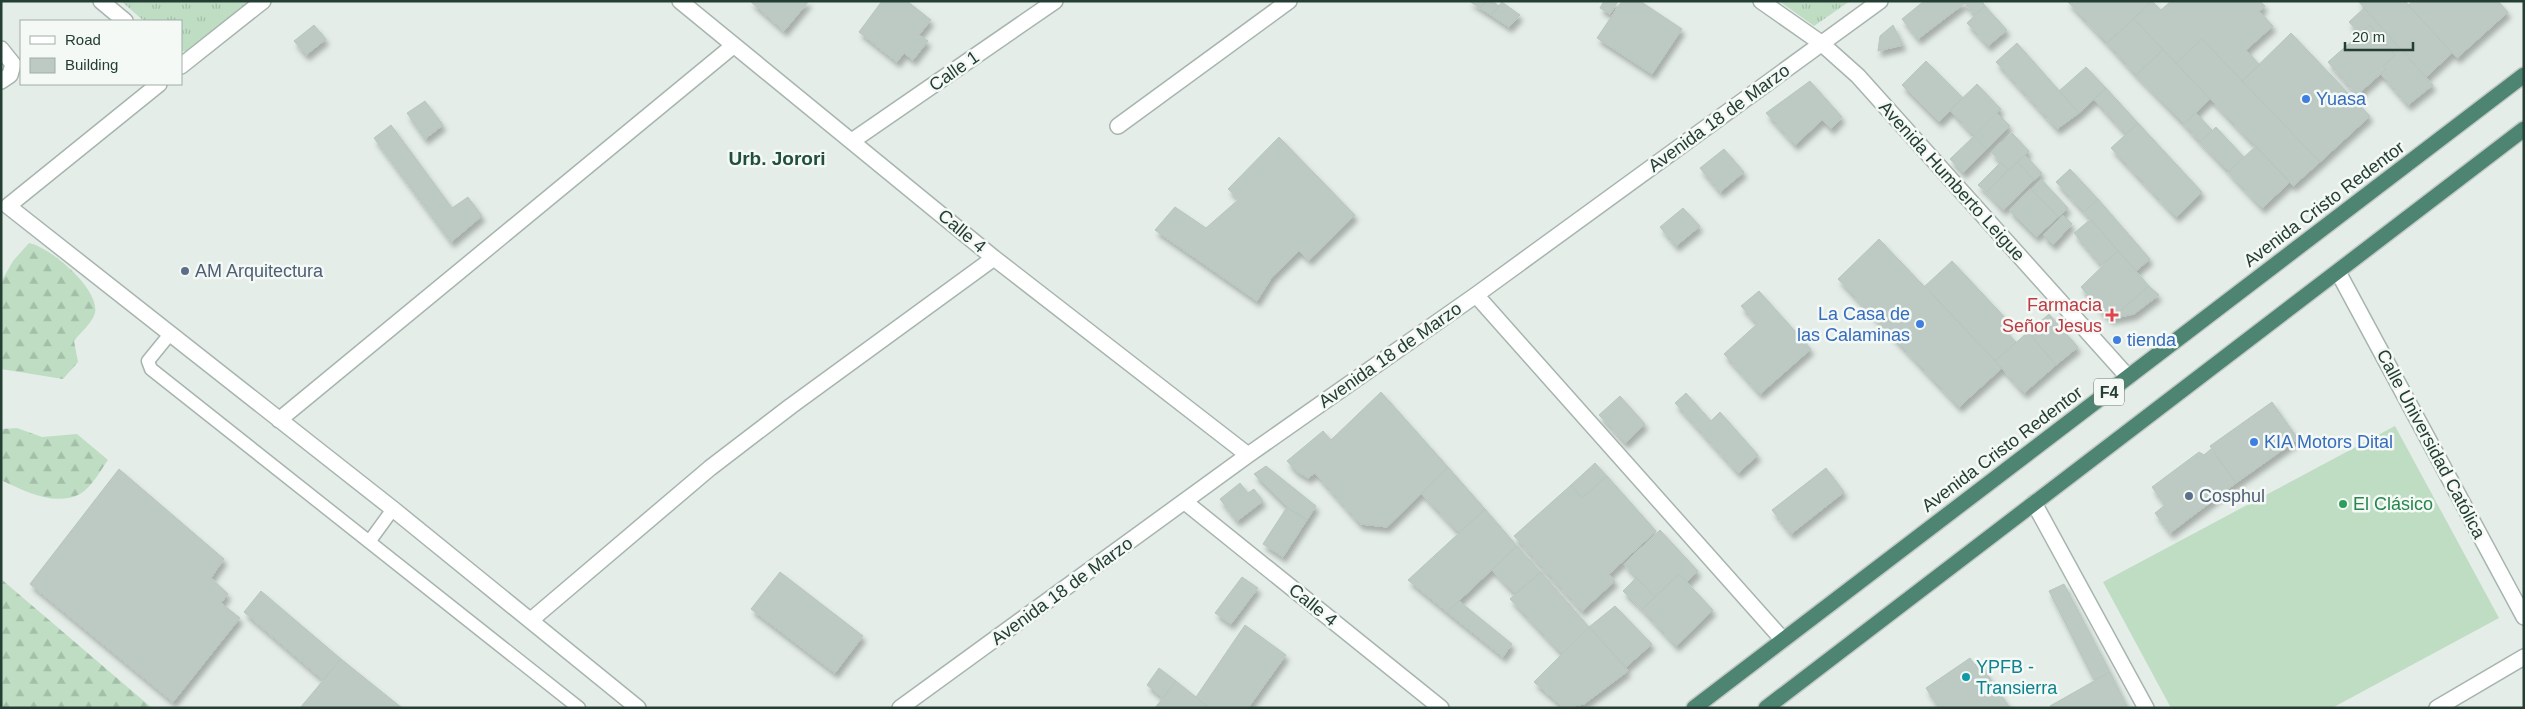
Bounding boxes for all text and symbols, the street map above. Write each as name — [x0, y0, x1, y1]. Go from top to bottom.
legend — [20, 20, 182, 85]
scale bar — [2345, 20, 2412, 52]
text: 20 m — [2352, 28, 2385, 45]
text: Road — [65, 31, 101, 48]
street label: Calle 1 — [925, 47, 983, 95]
text: Building — [65, 56, 118, 73]
street label: Avenida 18 de Marzo — [1644, 60, 1794, 176]
place label: Yuasa — [2316, 89, 2367, 109]
marker: Yuasa — [2300, 93, 2312, 105]
street label: Avenida Humberto Leigue — [1875, 97, 2029, 265]
street label: Avenida Cristo Redentor — [2240, 137, 2408, 271]
district label: Urb. Jorori — [728, 148, 826, 169]
street label: Calle 4 — [934, 205, 990, 257]
place label: AM Arquitectura — [195, 261, 324, 281]
marker: AM Arquitectura — [179, 265, 191, 277]
place label: Farmacia Señor Jesus — [2002, 295, 2103, 336]
street label: Avenida 18 de Marzo — [1315, 298, 1465, 412]
place label: La Casa de las Calaminas — [1797, 304, 1910, 345]
marker: Farmacia Señor Jesus — [2106, 309, 2118, 321]
marker: La Casa de las Calaminas — [1914, 318, 1926, 330]
place label: tienda — [2127, 330, 2177, 350]
marker: tienda — [2111, 334, 2123, 346]
street label: Calle Universidad Católica — [2373, 346, 2490, 543]
road number: F4 — [2094, 378, 2124, 406]
street label: Avenida Cristo Redentor — [1918, 382, 2086, 516]
place label: KIA Motors Dital — [2264, 432, 2393, 452]
marker: KIA Motors Dital — [2248, 436, 2260, 448]
place label: Cosphul — [2199, 486, 2265, 506]
marker: Cosphul — [2183, 490, 2195, 502]
place label: El Clásico — [2353, 494, 2433, 514]
marker: El Clásico — [2337, 498, 2349, 510]
street label: Avenida 18 de Marzo — [987, 533, 1137, 649]
street label: Calle 4 — [1285, 580, 1341, 630]
place label: YPFB - Transierra — [1976, 657, 2058, 698]
marker: YPFB - Transierra — [1960, 671, 1972, 683]

